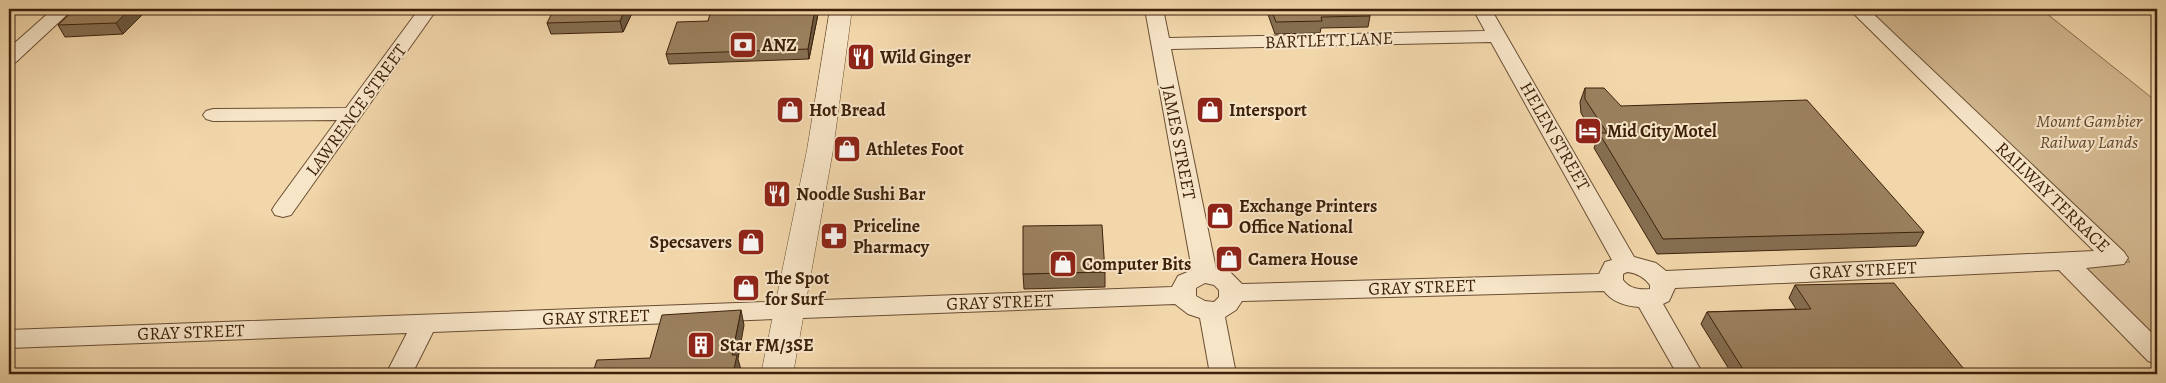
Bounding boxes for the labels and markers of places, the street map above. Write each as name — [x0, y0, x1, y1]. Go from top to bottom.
bank icon: ANZ — [728, 30, 758, 60]
place label: ANZ — [761, 33, 797, 57]
restaurant icon: Wild Ginger — [846, 42, 876, 72]
place label: Wild Ginger — [879, 45, 971, 69]
shop icon: Hot Bread — [775, 95, 805, 125]
shop icon: Intersport — [1195, 95, 1225, 125]
place label: Hot Bread — [809, 98, 886, 122]
place label: Intersport — [1229, 98, 1307, 122]
hotel icon: Mid City Motel — [1573, 116, 1603, 146]
place label: Mid City Motel — [1607, 119, 1717, 143]
shop icon: Athletes Foot — [832, 134, 862, 164]
place label: Athletes Foot — [865, 137, 964, 161]
restaurant icon: Noodle Sushi Bar — [762, 179, 792, 209]
place label: Noodle Sushi Bar — [796, 182, 926, 206]
place label: Exchange Printers Office National — [1239, 194, 1377, 239]
shop icon: Exchange Printers Office National — [1205, 201, 1235, 231]
place label: Priceline Pharmacy — [853, 214, 930, 259]
pharmacy icon: Priceline Pharmacy — [819, 221, 849, 251]
shop icon: Specsavers — [736, 227, 766, 257]
place label: Specsavers — [650, 230, 732, 254]
shop icon: Camera House — [1214, 244, 1244, 274]
place label: Camera House — [1248, 247, 1358, 271]
shop icon: Computer Bits — [1048, 249, 1078, 279]
place label: Computer Bits — [1082, 252, 1191, 276]
place label: The Spot for Surf — [765, 266, 830, 311]
shop icon: The Spot for Surf — [731, 273, 761, 303]
building icon: Star FM/3SE — [686, 330, 716, 360]
place label: Star FM/3SE — [720, 333, 814, 357]

